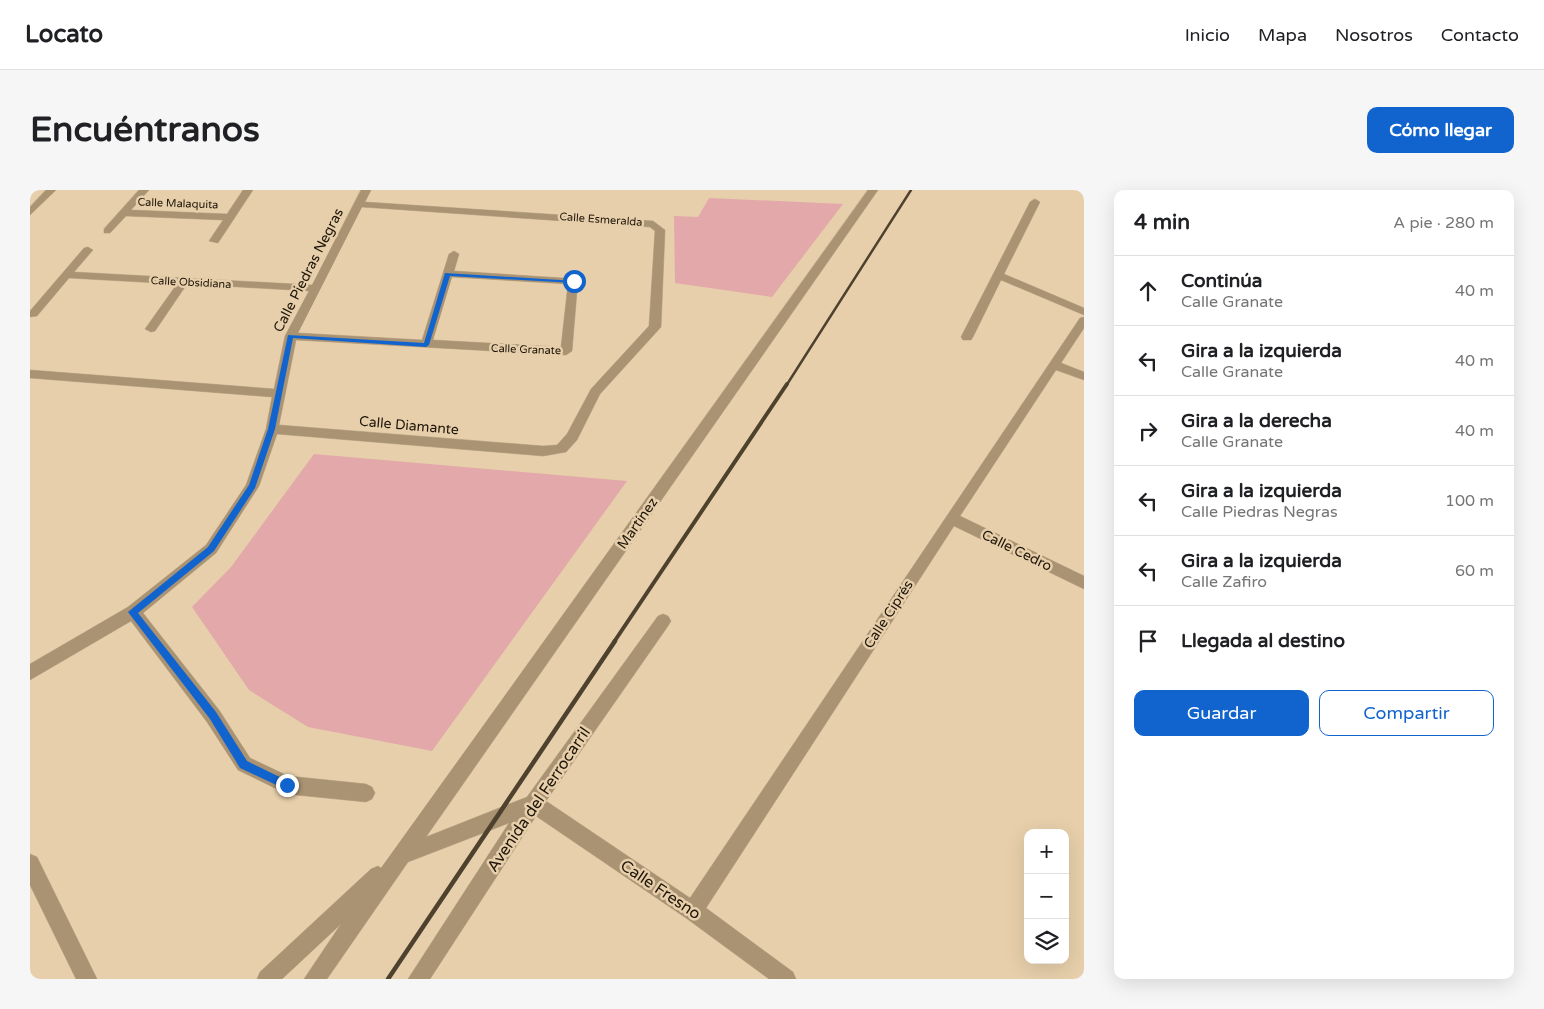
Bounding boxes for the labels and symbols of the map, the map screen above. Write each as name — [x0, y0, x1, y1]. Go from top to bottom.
street label: Calle Malaquita — [137, 196, 219, 211]
street label: Calle Piedras Negras — [270, 205, 347, 335]
street label: Calle Esmeralda — [559, 210, 643, 229]
route start — [563, 270, 586, 293]
street label: Calle Obsidiana — [150, 274, 232, 291]
street label: Calle Granate — [491, 342, 561, 357]
street label: Calle Diamante — [358, 413, 460, 438]
street label: Martínez — [614, 494, 661, 552]
street label: Calle Cedro — [979, 526, 1055, 575]
street label: Calle Ciprés — [860, 577, 917, 652]
street label: Avenida del Ferrocarril — [483, 723, 595, 876]
route end — [276, 774, 299, 797]
street label: Calle Fresno — [616, 856, 704, 924]

